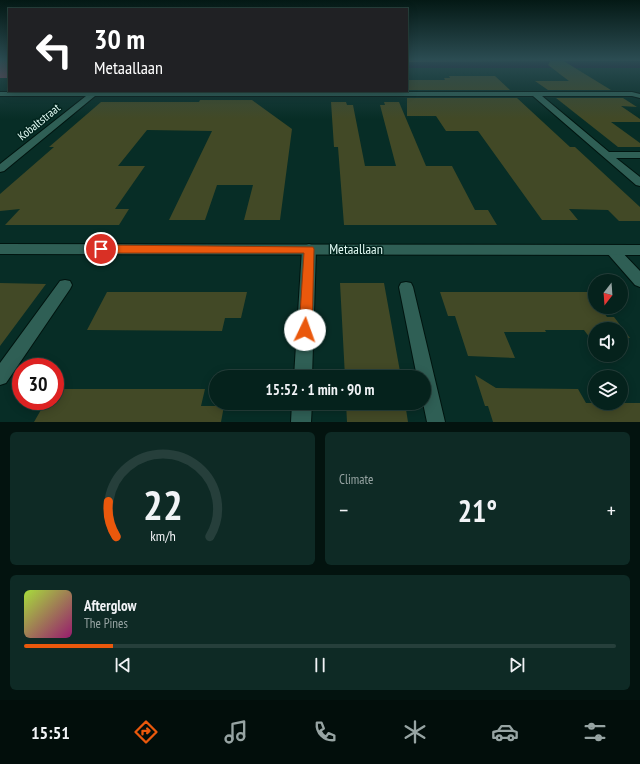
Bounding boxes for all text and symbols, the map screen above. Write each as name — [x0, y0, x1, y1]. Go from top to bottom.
text: 30 m — [94, 20, 145, 57]
icon: left — [28, 24, 80, 76]
text: Metaallaan — [94, 56, 163, 79]
street label: Kobaltstraat — [14, 100, 63, 143]
pin — [84, 232, 118, 266]
icon: arrive — [90, 238, 112, 260]
street label: Metaallaan — [329, 240, 383, 258]
north arrow — [588, 274, 628, 314]
map controls — [588, 274, 628, 410]
position arrow — [284, 309, 326, 351]
button: sound — [588, 322, 628, 362]
speed limit sign: 30 — [12, 358, 64, 410]
button: layers — [588, 370, 628, 410]
text: 15:52 · 1 min · 90 m — [266, 380, 374, 399]
text: Climate — [339, 471, 373, 488]
text: 22 — [143, 477, 182, 530]
text: 21° — [458, 491, 497, 530]
text: − — [339, 496, 348, 524]
text: + — [607, 496, 616, 524]
text: km/h — [150, 525, 175, 544]
text: Afterglow — [84, 596, 136, 615]
text: The Pines — [84, 615, 128, 632]
icon: previous — [112, 654, 134, 676]
icon: pause — [309, 654, 331, 676]
icon: next — [506, 654, 528, 676]
icon: directions — [132, 718, 160, 746]
icon: music — [222, 718, 250, 746]
icon: phone — [311, 718, 339, 746]
icon: climate — [401, 718, 429, 746]
icon: car — [491, 718, 519, 746]
icon: filters — [581, 718, 609, 746]
text: 15:51 — [31, 721, 70, 744]

